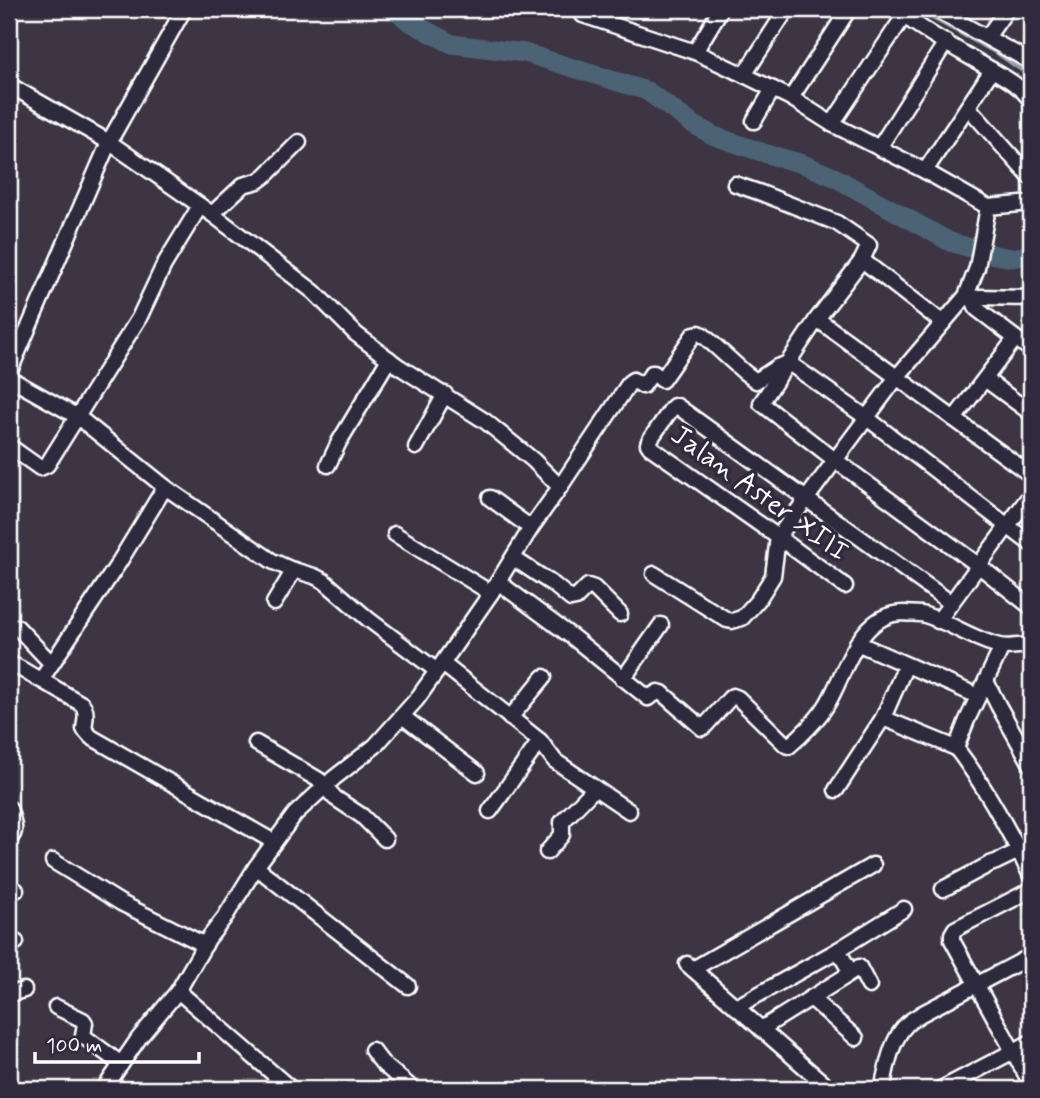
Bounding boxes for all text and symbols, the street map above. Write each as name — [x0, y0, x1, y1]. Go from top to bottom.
street label: Jalan Aster XIII — [663, 417, 855, 571]
scale bar — [35, 1021, 200, 1065]
text: 100 m — [46, 1032, 102, 1060]

